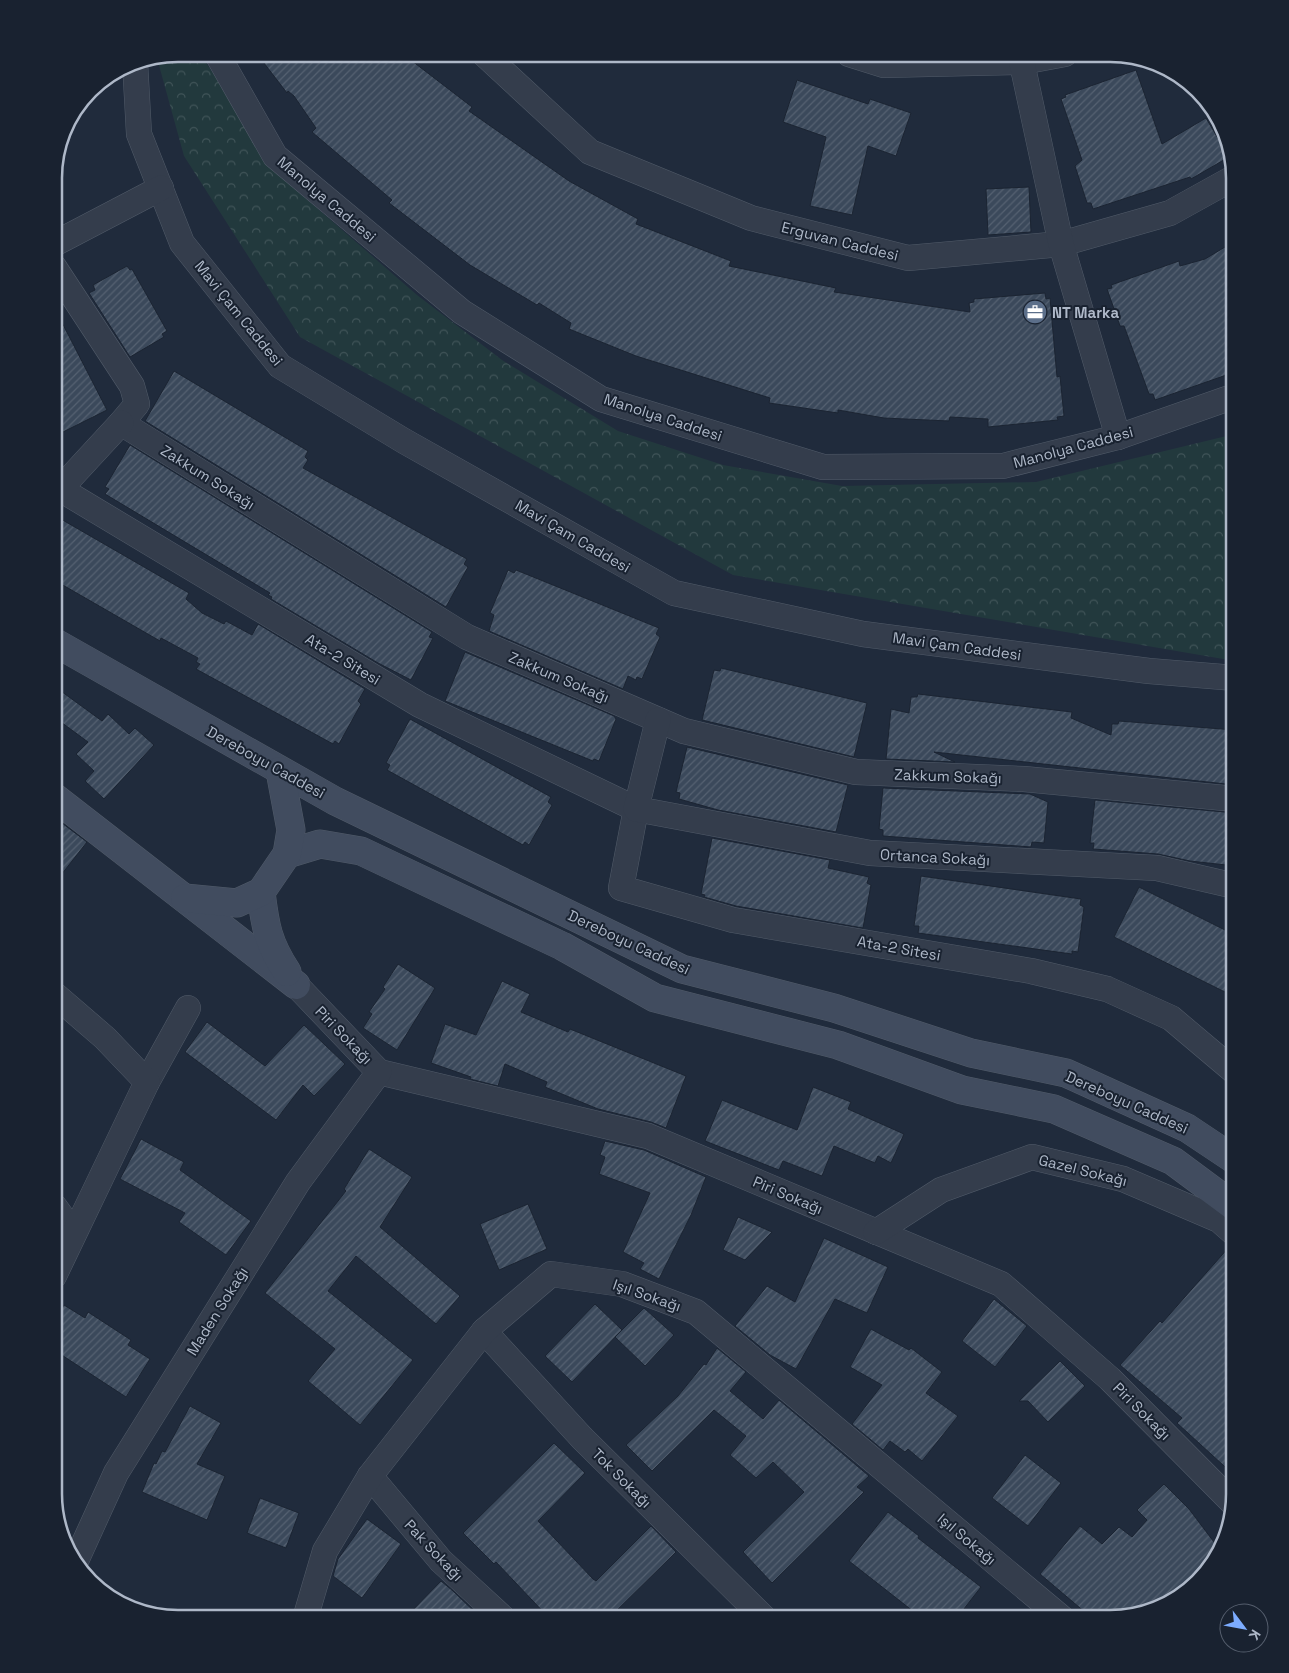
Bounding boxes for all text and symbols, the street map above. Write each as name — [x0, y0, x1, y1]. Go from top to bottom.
street label: Manolya Caddesi — [274, 152, 380, 246]
street label: Erguvan Caddesi — [779, 217, 901, 265]
street label: Mavi Çam Caddesi — [191, 257, 287, 369]
office icon: NT Marka — [1022, 299, 1048, 325]
place label: NT Marka — [1052, 303, 1119, 322]
street label: Manolya Caddesi — [601, 389, 725, 445]
street label: Manolya Caddesi — [1011, 422, 1135, 472]
street label: Zakkum Sokağı — [157, 440, 259, 514]
street label: Mavi Çam Caddesi — [512, 495, 634, 577]
street label: Mavi Çam Caddesi — [891, 628, 1023, 664]
street label: Ata-2 Sitesi — [302, 629, 384, 689]
street label: Zakkum Sokağı — [506, 647, 612, 707]
street label: Dereboyu Caddesi — [204, 722, 328, 802]
street label: Zakkum Sokağı — [894, 765, 1002, 787]
street label: Ortanca Sokağı — [880, 845, 990, 869]
street label: Dereboyu Caddesi — [565, 905, 693, 979]
street label: Ata-2 Sitesi — [856, 931, 942, 965]
street label: Piri Sokağı — [311, 1002, 377, 1068]
street label: Dereboyu Caddesi — [1063, 1066, 1191, 1138]
street label: Gazel Sokağı — [1037, 1150, 1129, 1190]
street label: Piri Sokağı — [750, 1172, 826, 1218]
street label: Maden Sokağı — [182, 1263, 252, 1359]
street label: Işıl Sokağı — [610, 1274, 684, 1316]
street label: Piri Sokağı — [1109, 1378, 1175, 1444]
street label: Tok Sokağı — [588, 1444, 656, 1512]
street label: Işıl Sokağı — [934, 1509, 1000, 1569]
street label: Pak Sokağı — [401, 1515, 467, 1585]
north arrow — [1219, 1603, 1269, 1653]
text: K — [1245, 1626, 1265, 1644]

